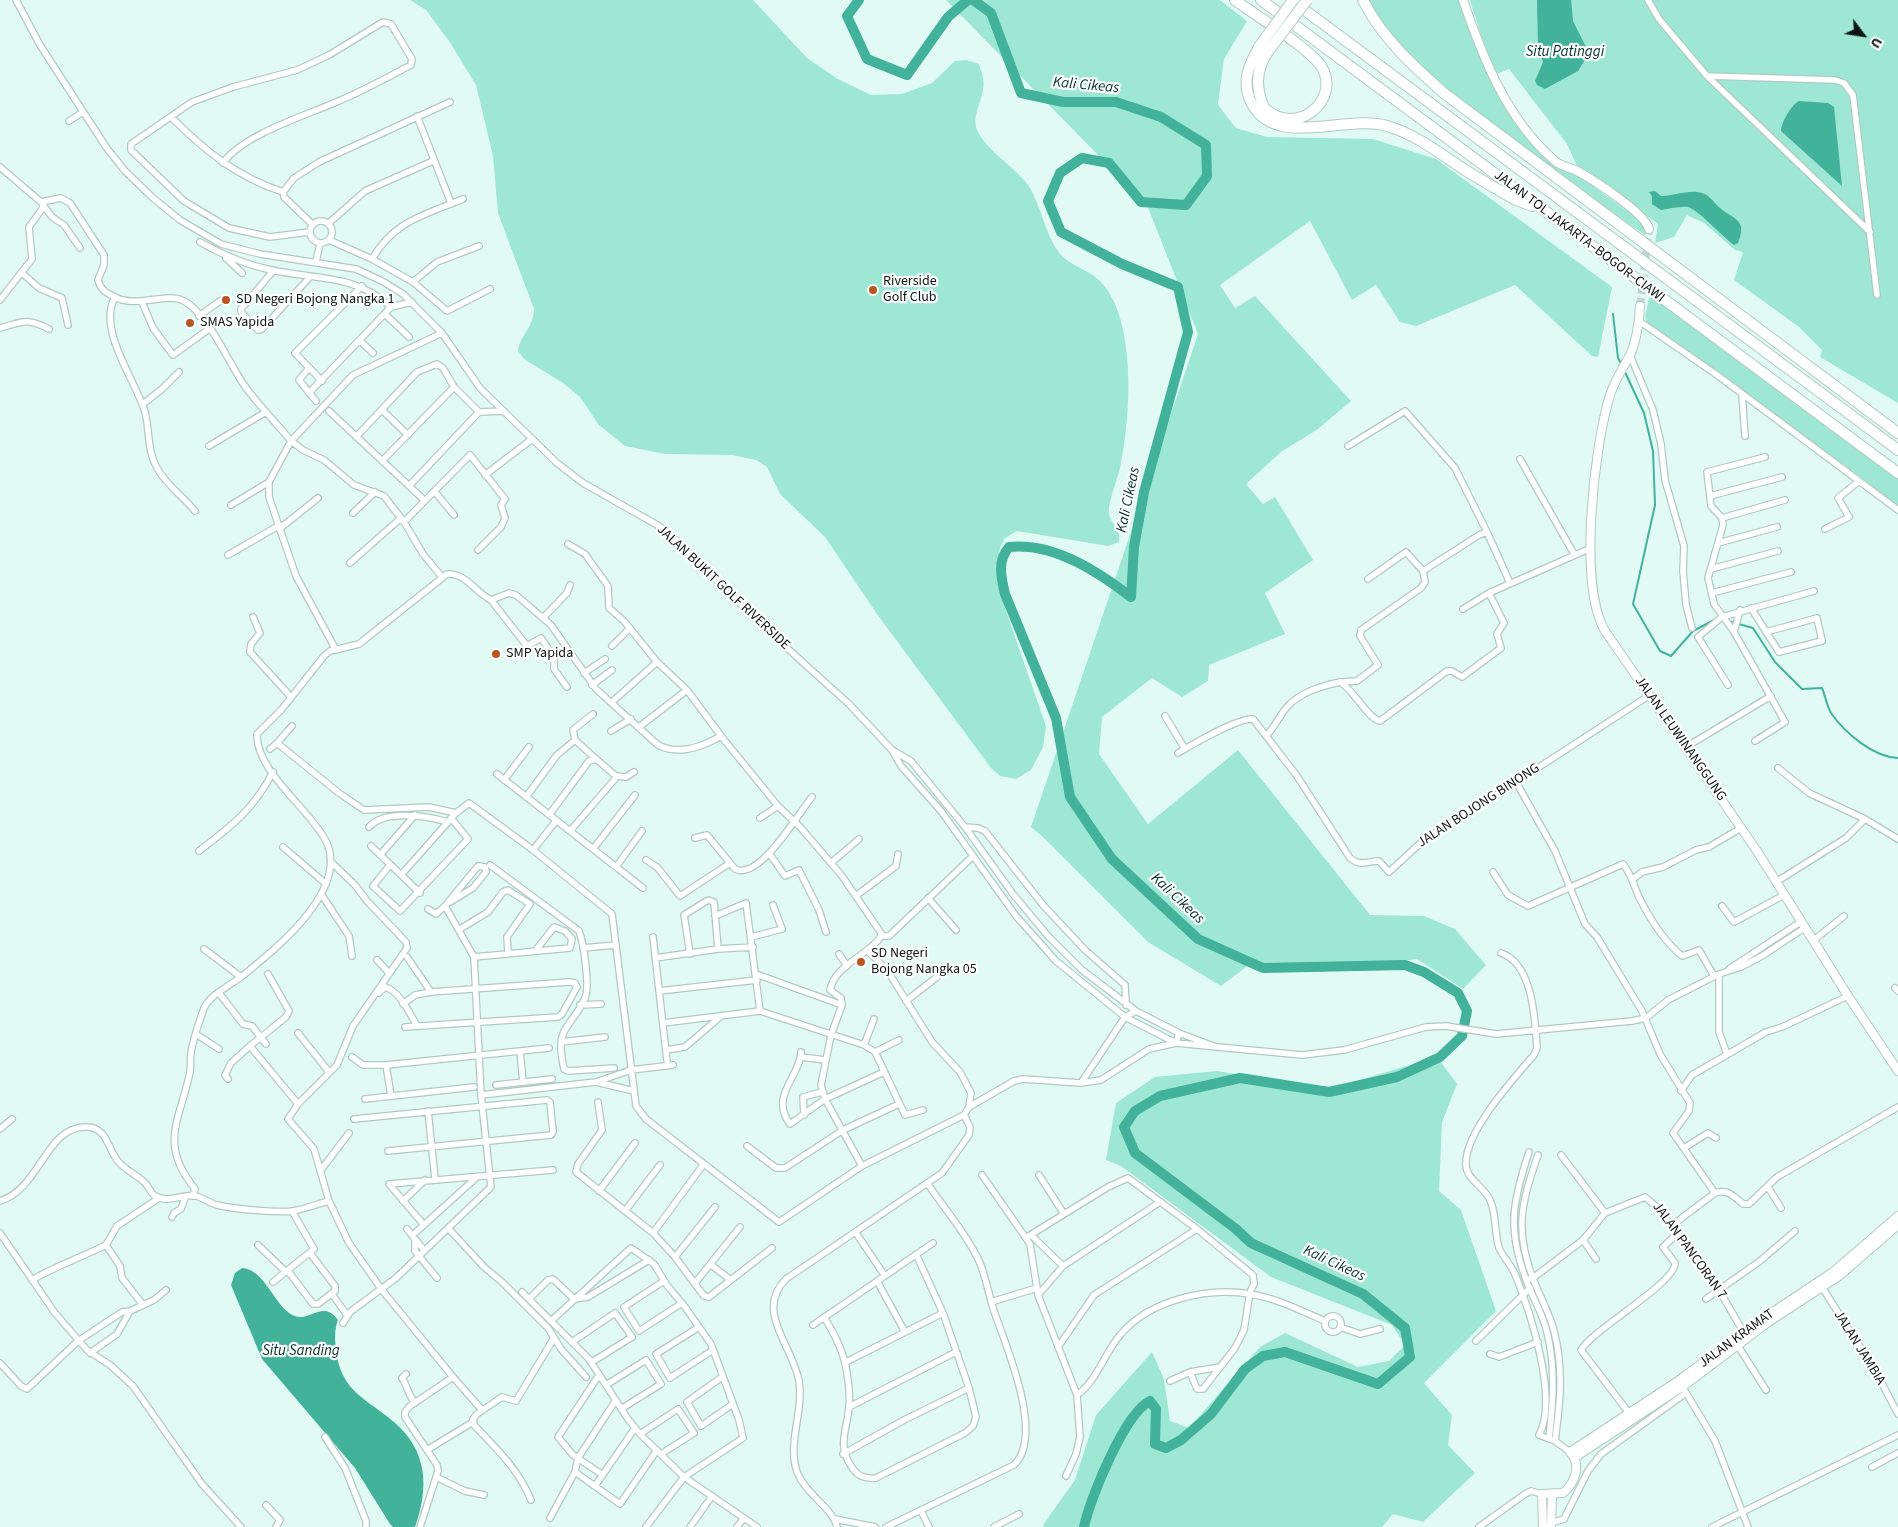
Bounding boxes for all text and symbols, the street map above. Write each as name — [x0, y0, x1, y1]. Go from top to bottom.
north arrow — [1838, 10, 1888, 60]
text: U — [1865, 34, 1887, 52]
water label: Situ Patinggi — [1526, 44, 1604, 62]
water label: Kali Cikeas — [1052, 74, 1120, 98]
street label: JALAN TOL JAKARTA–BOGOR–CIAWI — [1490, 167, 1668, 307]
place label: Riverside Golf Club — [883, 274, 937, 306]
marker: Riverside Golf Club — [867, 284, 879, 296]
place label: SD Negeri Bojong Nangka 1 — [236, 292, 394, 308]
marker: SD Negeri Bojong Nangka 1 — [220, 294, 232, 306]
place label: SMAS Yapida — [200, 315, 274, 331]
marker: SMAS Yapida — [184, 317, 196, 329]
water label: Kali Cikeas — [1113, 466, 1145, 534]
street label: JALAN BUKIT GOLF RIVERSIDE — [653, 522, 793, 654]
place label: SMP Yapida — [506, 646, 573, 662]
marker: SMP Yapida — [490, 648, 502, 660]
street label: JALAN LEUWINANGGUNG — [1631, 673, 1729, 805]
street label: JALAN BOJONG BINONG — [1415, 760, 1543, 852]
water label: Kali Cikeas — [1147, 870, 1207, 928]
place label: SD Negeri Bojong Nangka 05 — [871, 946, 977, 979]
marker: SD Negeri Bojong Nangka 05 — [855, 956, 867, 968]
street label: JALAN PANCORAN 7 — [1648, 1199, 1730, 1303]
water label: Kali Cikeas — [1300, 1242, 1368, 1286]
street label: JALAN KRAMAT — [1696, 1306, 1778, 1372]
street label: JALAN JAMBIA — [1829, 1308, 1889, 1388]
water label: Situ Sanding — [262, 1343, 340, 1361]

